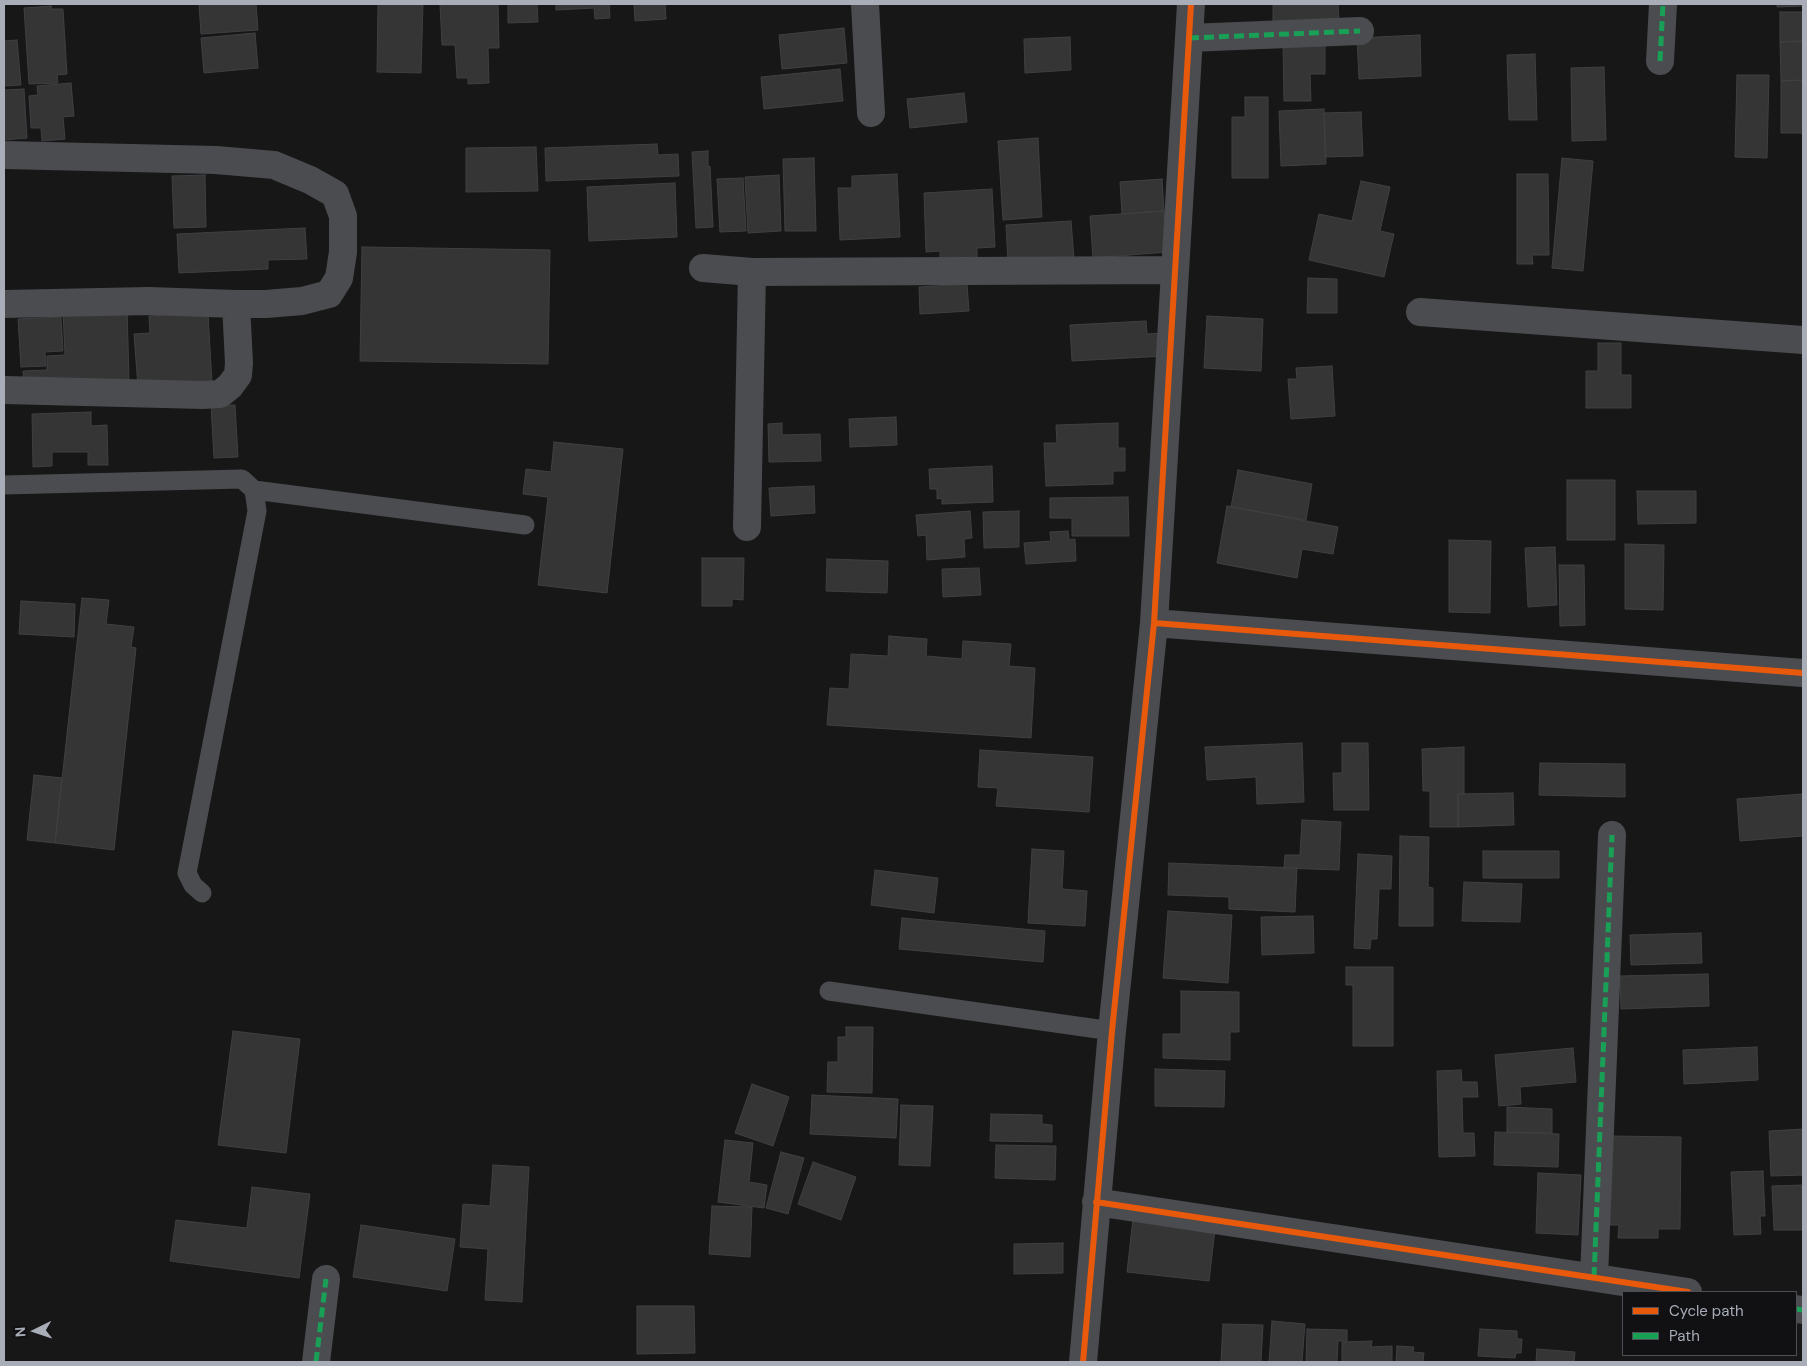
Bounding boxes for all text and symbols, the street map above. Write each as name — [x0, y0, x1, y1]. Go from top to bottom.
legend — [1622, 1291, 1797, 1356]
text: Cycle path — [1669, 1301, 1744, 1321]
north arrow — [10, 1306, 60, 1356]
text: N — [11, 1326, 29, 1338]
text: Path — [1669, 1326, 1700, 1346]

